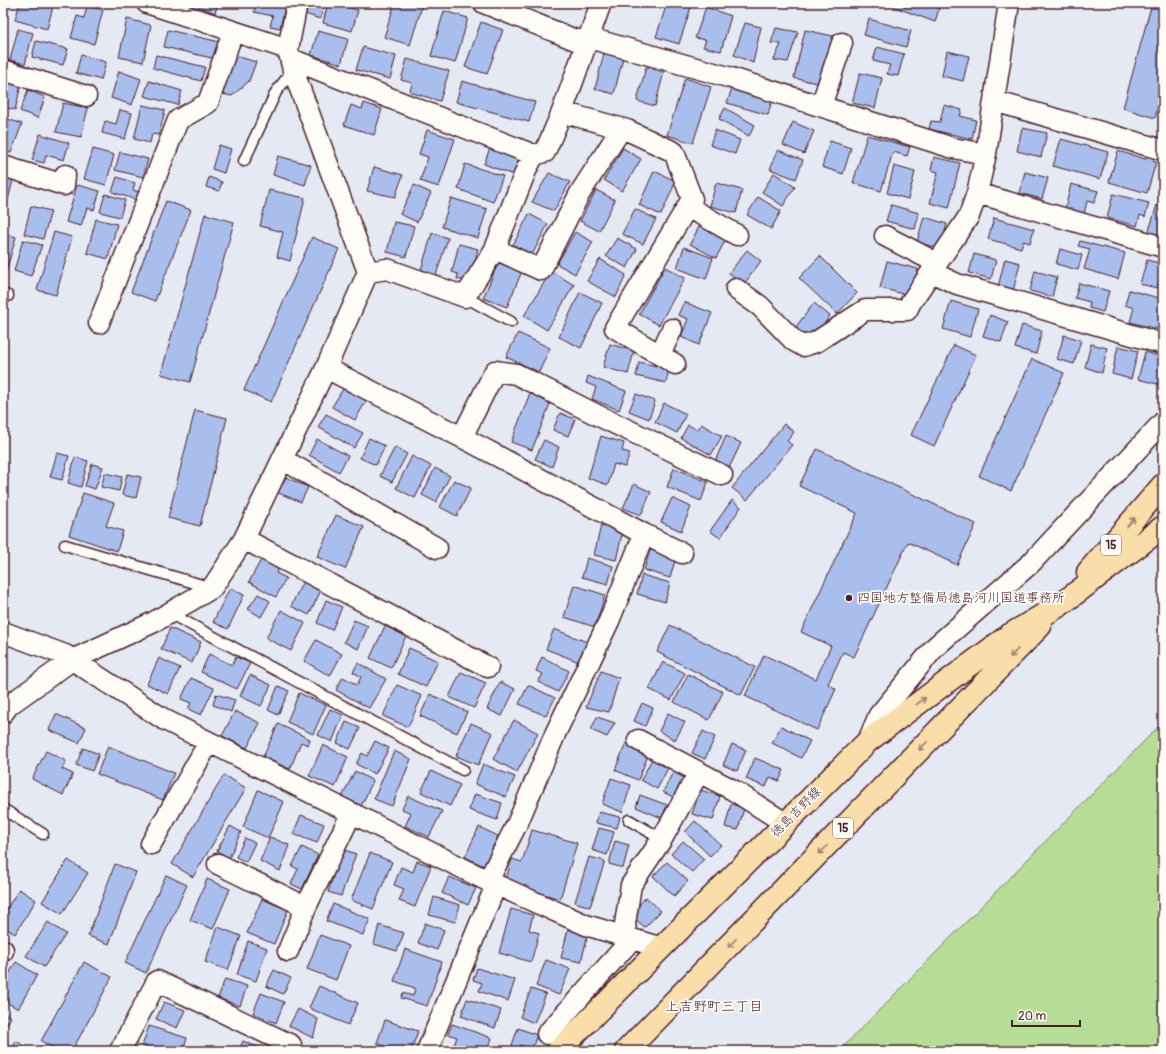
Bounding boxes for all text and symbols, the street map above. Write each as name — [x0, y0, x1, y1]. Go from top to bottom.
one-way arrow — [1126, 517, 1135, 527]
road number: 15 — [1101, 535, 1121, 555]
place label: 四国地方整備局徳島河川国道事務所 — [857, 590, 1065, 606]
marker: 四国地方整備局徳島河川国道事務所 — [844, 593, 854, 603]
one-way arrow — [1009, 648, 1019, 658]
one-way arrow — [916, 697, 927, 705]
one-way arrow — [918, 741, 928, 751]
street label: 徳島吉野線 — [767, 783, 825, 841]
road number: 15 — [833, 818, 853, 838]
one-way arrow — [818, 845, 827, 855]
one-way arrow — [727, 938, 737, 948]
district label: 上吉野町三丁目 — [665, 998, 763, 1015]
scale bar — [1012, 1002, 1080, 1028]
text: 20 m — [1018, 1009, 1047, 1024]

